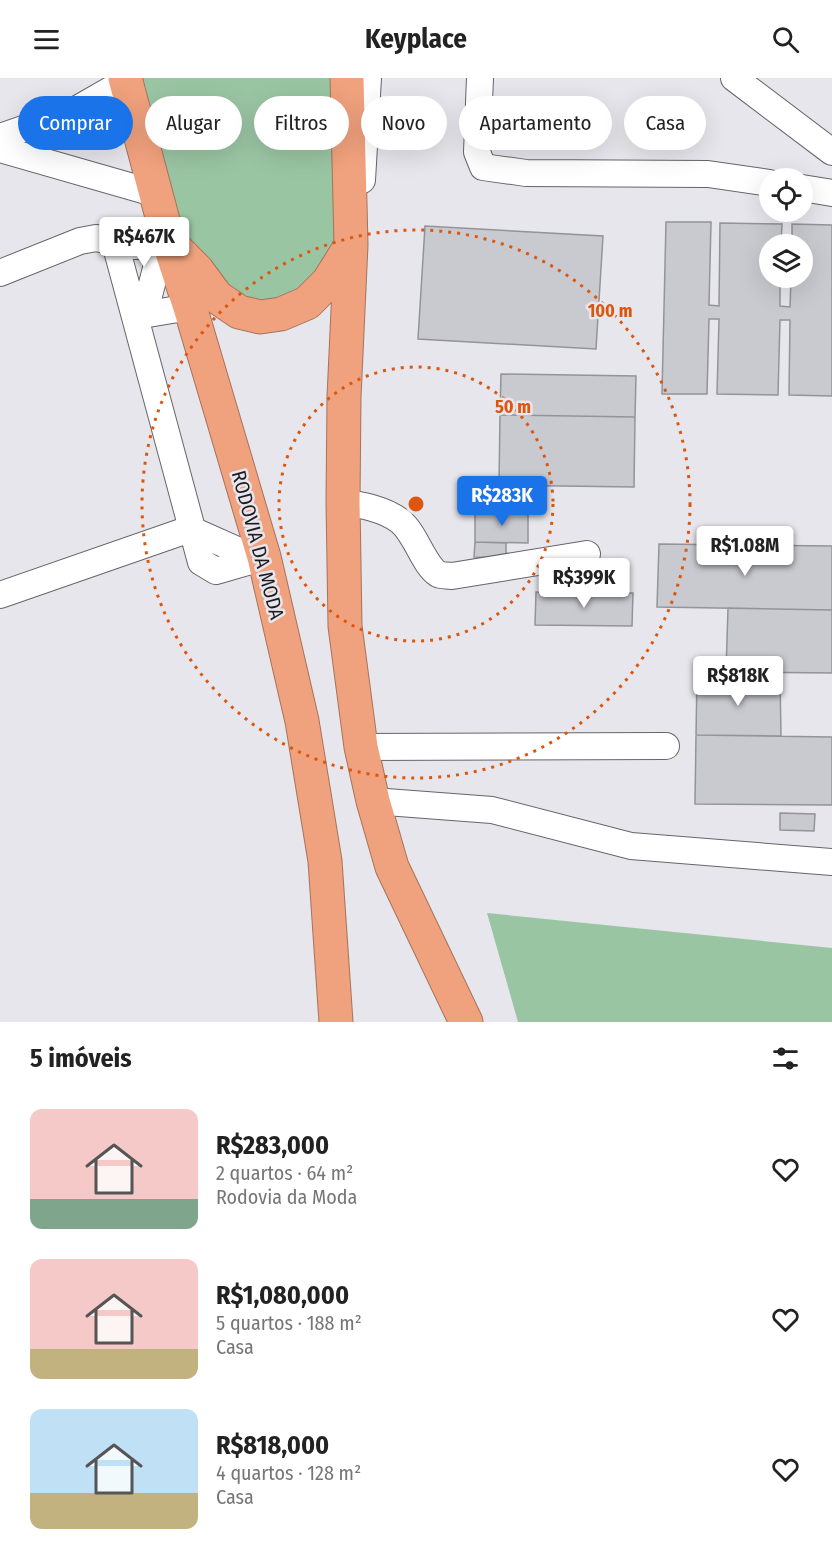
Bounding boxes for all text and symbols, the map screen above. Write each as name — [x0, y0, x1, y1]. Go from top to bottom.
icon: menu — [30, 23, 63, 56]
text: Keyplace — [365, 23, 467, 55]
icon: search — [769, 23, 802, 56]
chip: Comprar — [18, 96, 133, 150]
chip: Alugar — [145, 96, 242, 150]
chip: Filtros — [254, 96, 349, 150]
chip: Novo — [361, 96, 447, 150]
chip: Apartamento — [459, 96, 612, 150]
chip: Casa — [624, 96, 706, 150]
map controls — [759, 168, 813, 288]
button: locate — [759, 168, 813, 222]
pin: R$467K — [95, 217, 193, 268]
text: R$467K — [113, 224, 175, 248]
button: layers — [759, 234, 813, 288]
text: 100 m — [588, 300, 632, 322]
text: 50 m — [495, 396, 531, 418]
street label: RODOVIA DA MODA — [227, 468, 290, 623]
pin: R$283K — [453, 476, 551, 527]
text: R$283K — [471, 483, 533, 507]
centre of rings — [406, 494, 426, 514]
pin: R$1.08M — [690, 526, 800, 577]
text: R$1.08M — [711, 533, 779, 557]
pin: R$399K — [535, 558, 633, 609]
text: R$399K — [553, 565, 615, 589]
pin: R$818K — [689, 656, 787, 707]
text: R$818K — [707, 663, 769, 687]
icon: filters — [769, 1042, 802, 1075]
text: 5 imóveis — [30, 1043, 132, 1074]
text: R$283,000 — [216, 1130, 329, 1161]
icon: home — [78, 1133, 150, 1205]
icon: heart — [769, 1153, 802, 1186]
text: 2 quartos · 64 m² — [216, 1161, 353, 1185]
text: Rodovia da Moda — [216, 1185, 357, 1209]
text: R$1,080,000 — [216, 1280, 349, 1311]
icon: home — [78, 1283, 150, 1355]
icon: heart — [769, 1303, 802, 1336]
text: 5 quartos · 188 m² — [216, 1311, 362, 1335]
text: Casa — [216, 1335, 254, 1359]
text: R$818,000 — [216, 1430, 329, 1461]
icon: home — [78, 1433, 150, 1505]
icon: heart — [769, 1453, 802, 1486]
text: 4 quartos · 128 m² — [216, 1461, 361, 1485]
text: Casa — [216, 1485, 254, 1509]

